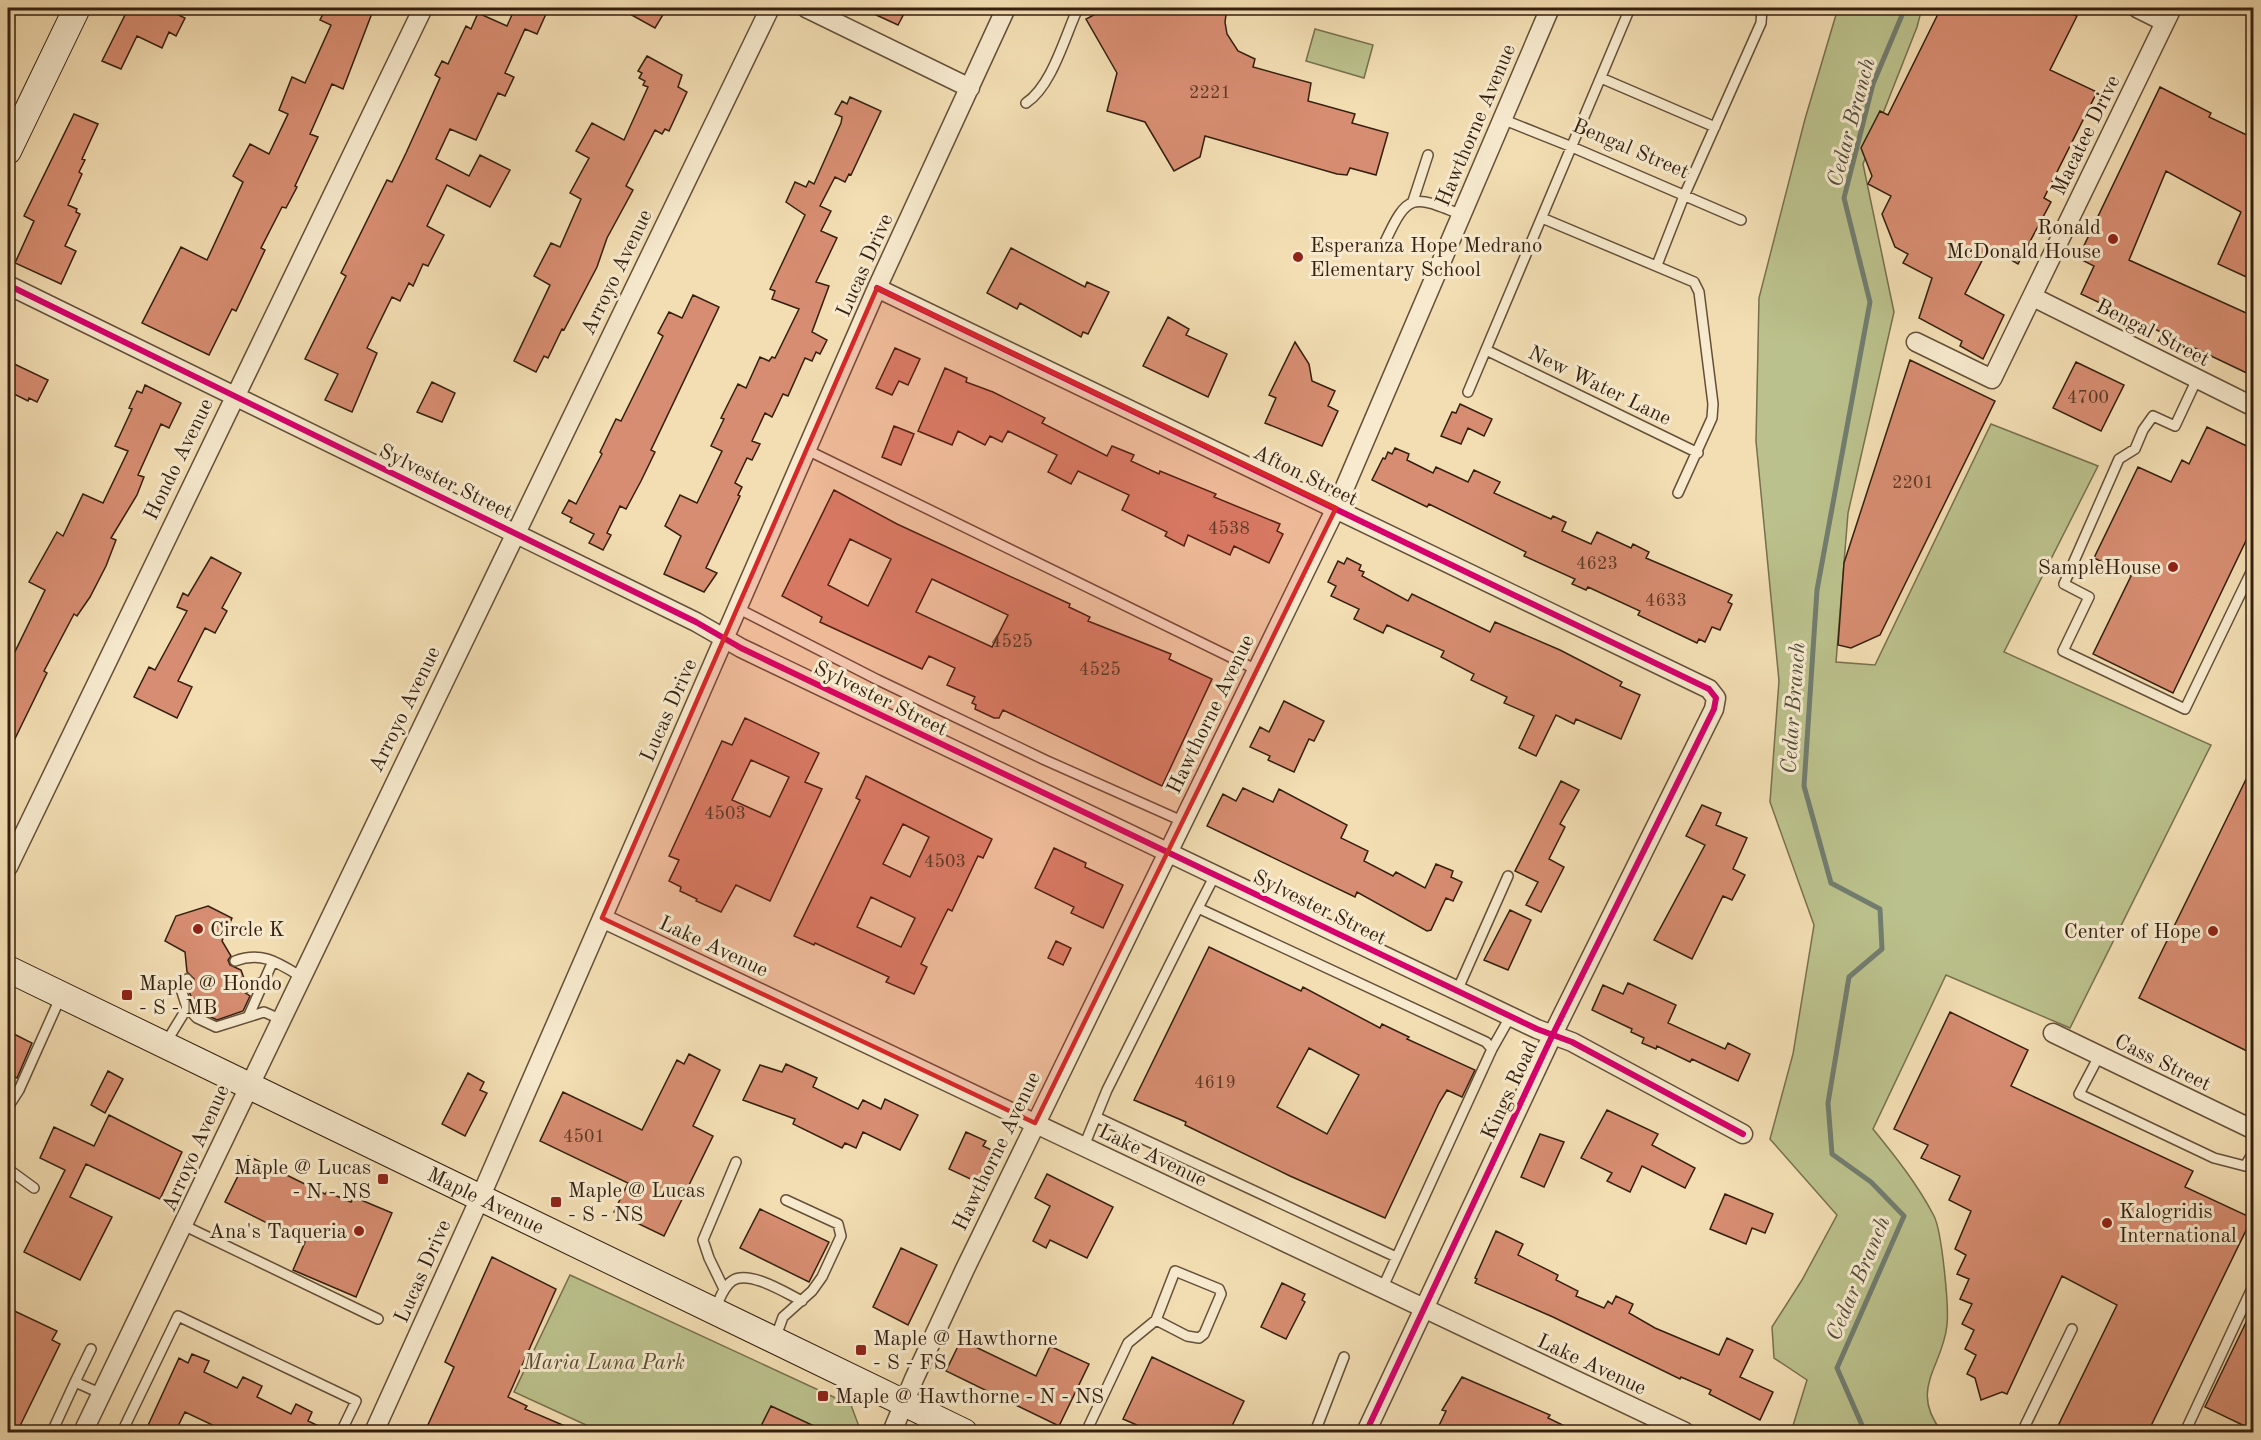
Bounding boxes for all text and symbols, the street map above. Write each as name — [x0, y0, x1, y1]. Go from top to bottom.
street label: Hawthorne Avenue — [1433, 41, 1520, 210]
water label: Cedar Branch — [1824, 56, 1880, 189]
street label: Macatee Drive — [2048, 72, 2124, 199]
house number: 2221 — [1189, 84, 1231, 102]
street label: Bengal Street — [1569, 115, 1692, 183]
street label: Arroyo Avenue — [578, 207, 657, 339]
street label: Lucas Drive — [833, 211, 897, 320]
place label: Ronald McDonald House — [1946, 218, 2101, 263]
marker: Ronald McDonald House — [2106, 232, 2120, 246]
place label: Esperanza Hope Medrano Elementary School — [1310, 236, 1542, 281]
marker: Esperanza Hope Medrano Elementary School — [1291, 250, 1305, 264]
street label: Bengal Street — [2092, 296, 2213, 371]
street label: New Water Lane — [1525, 343, 1674, 430]
house number: 4700 — [2067, 389, 2109, 407]
street label: Hondo Avenue — [141, 396, 218, 524]
street label: Sylvester Street — [375, 441, 516, 524]
street label: Afton Street — [1250, 442, 1361, 511]
house number: 2201 — [1892, 474, 1934, 492]
house number: 4538 — [1208, 520, 1250, 538]
house number: 4623 — [1576, 555, 1618, 573]
place label: SampleHouse — [2038, 558, 2161, 579]
marker: SampleHouse — [2166, 560, 2180, 574]
house number: 4633 — [1645, 592, 1687, 610]
street label: Hawthorne Avenue — [1164, 632, 1259, 797]
house number: 4525 — [991, 633, 1033, 651]
water label: Cedar Branch — [1778, 641, 1810, 775]
street label: Arroyo Avenue — [366, 644, 445, 776]
street label: Lucas Drive — [637, 656, 701, 765]
street label: Sylvester Street — [810, 658, 951, 741]
house number: 4525 — [1079, 661, 1121, 679]
house number: 4503 — [704, 805, 746, 823]
house number: 4503 — [924, 853, 966, 871]
street label: Sylvester Street — [1249, 867, 1390, 950]
street label: Lake Avenue — [656, 913, 771, 982]
place label: Circle K — [210, 920, 285, 941]
marker: Circle K — [191, 922, 205, 936]
place label: Center of Hope — [2064, 922, 2201, 943]
marker: Center of Hope — [2206, 924, 2220, 938]
place label: Maple @ Hondo - S - MB — [139, 974, 282, 1019]
marker: Maple @ Hondo - S - MB — [120, 988, 134, 1002]
street label: Cass Street — [2111, 1031, 2214, 1096]
street label: Kings Road — [1478, 1038, 1542, 1143]
street label: Hawthorne Avenue — [950, 1069, 1045, 1234]
house number: 4619 — [1194, 1074, 1236, 1092]
street label: Arroyo Avenue — [159, 1082, 234, 1215]
street label: Lake Avenue — [1095, 1121, 1210, 1192]
house number: 4501 — [563, 1128, 605, 1146]
place label: Maple @ Lucas - N - NS — [234, 1158, 371, 1203]
street label: Maple Avenue — [424, 1165, 547, 1239]
marker: Maple @ Lucas - N - NS — [376, 1172, 390, 1186]
place label: Maple @ Lucas - S - NS — [568, 1181, 705, 1226]
marker: Maple @ Lucas - S - NS — [549, 1195, 563, 1209]
place label: Kalogridis International — [2119, 1202, 2237, 1247]
water label: Cedar Branch — [1823, 1214, 1895, 1344]
marker: Kalogridis International — [2100, 1216, 2114, 1230]
street label: Lucas Drive — [391, 1217, 455, 1326]
place label: Ana's Taqueria — [209, 1222, 347, 1243]
marker: Ana's Taqueria — [352, 1224, 366, 1238]
place label: Maple @ Hawthorne - S - FS — [873, 1329, 1058, 1374]
street label: Lake Avenue — [1534, 1331, 1649, 1400]
marker: Maple @ Hawthorne - S - FS — [854, 1343, 868, 1357]
park label: Maria Luna Park — [522, 1353, 685, 1374]
place label: Maple @ Hawthorne - N - NS — [835, 1387, 1104, 1408]
marker: Maple @ Hawthorne - N - NS — [816, 1389, 830, 1403]

